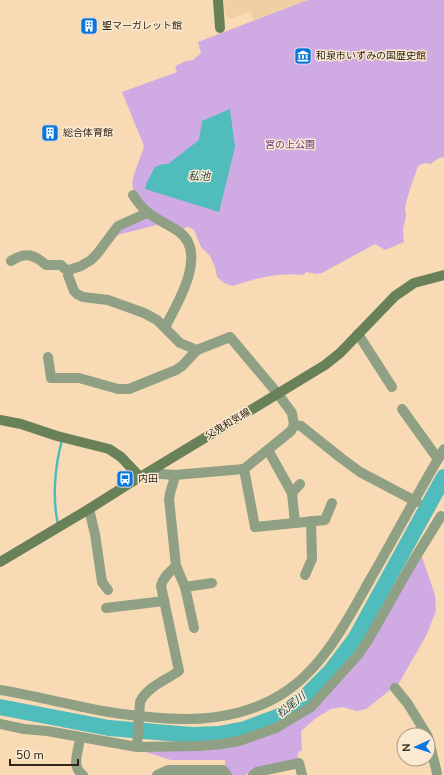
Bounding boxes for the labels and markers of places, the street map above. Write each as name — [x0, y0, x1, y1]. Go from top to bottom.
building icon: 聖マーガレット館 — [79, 16, 99, 36]
place label: 聖マーガレット館 — [102, 19, 182, 33]
museum icon: 和泉市いずみの国歴史館 — [293, 46, 313, 66]
place label: 和泉市いずみの国歴史館 — [316, 49, 426, 63]
building icon: 総合体育館 — [40, 123, 60, 143]
place label: 総合体育館 — [63, 126, 113, 140]
bus stop icon: 内田 — [115, 469, 135, 489]
place label: 内田 — [138, 472, 158, 486]

